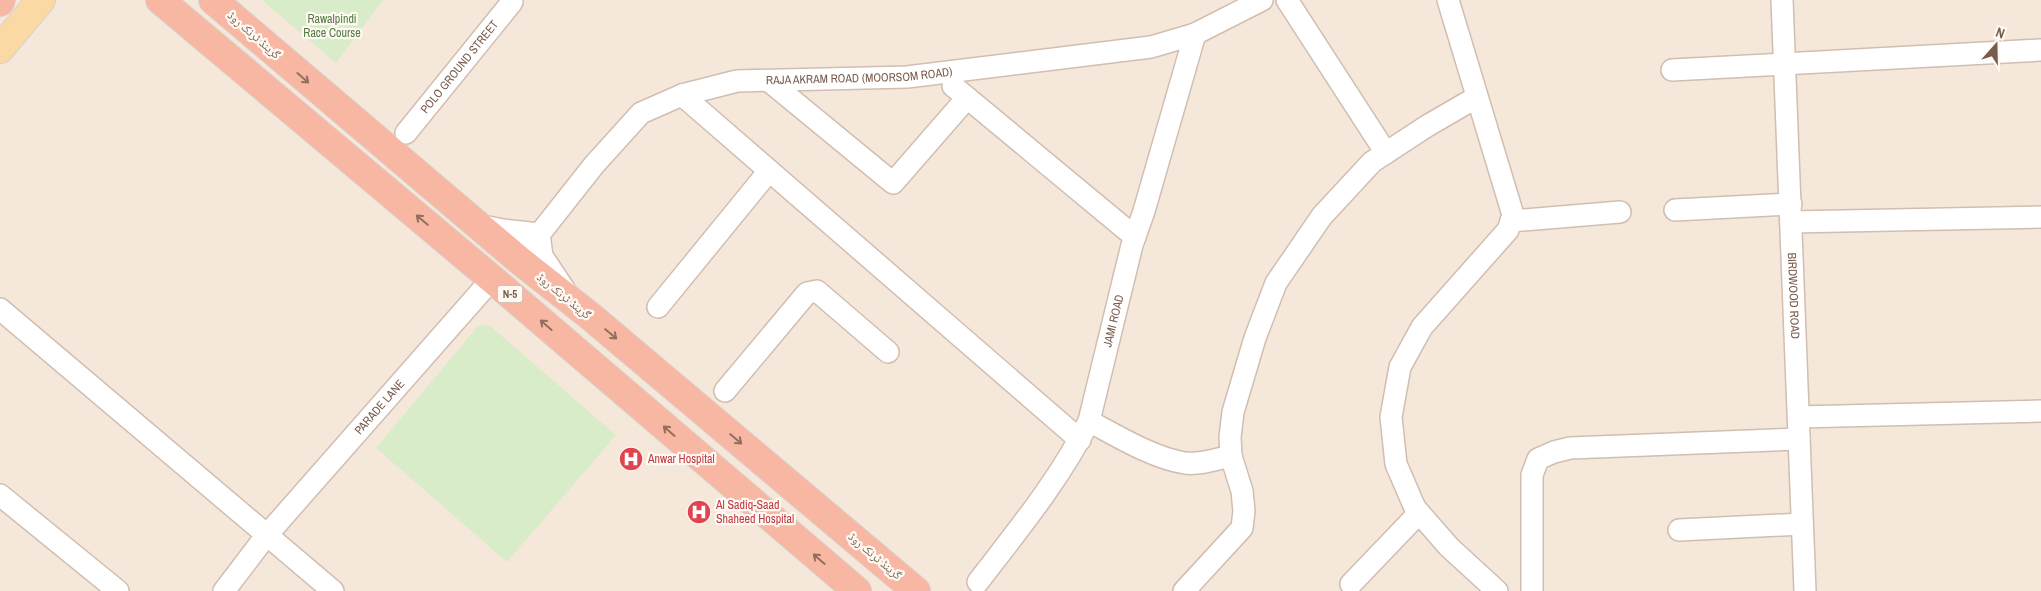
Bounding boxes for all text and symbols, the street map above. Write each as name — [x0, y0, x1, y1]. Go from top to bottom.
street label: گرینڈ ٹرنک روڈ — [224, 8, 284, 63]
park label: Rawalpindi Race Course — [303, 11, 361, 41]
street label: POLO GROUND STREET — [417, 17, 502, 117]
north arrow — [1971, 20, 2021, 70]
text: N — [1993, 23, 2007, 43]
street label: RAJA AKRAM ROAD (MOORSOM ROAD) — [766, 63, 953, 88]
one-way arrow — [297, 72, 310, 83]
one-way arrow — [416, 215, 429, 226]
street label: BIRDWOOD ROAD — [1784, 252, 1803, 339]
street label: گرینڈ ٹرنک روڈ — [534, 269, 594, 323]
road number: N-5 — [498, 286, 522, 302]
street label: JAMI ROAD — [1099, 293, 1128, 349]
one-way arrow — [540, 320, 553, 331]
one-way arrow — [605, 328, 618, 340]
street label: PARADE LANE — [351, 376, 408, 438]
one-way arrow — [663, 425, 676, 437]
one-way arrow — [729, 433, 742, 444]
hospital icon: Anwar Hospital — [618, 446, 644, 472]
place label: Anwar Hospital — [647, 451, 715, 467]
place label: Al Sadiq-Saad Shaheed Hospital — [715, 497, 794, 527]
hospital icon: Al Sadiq-Saad Shaheed Hospital — [686, 499, 712, 525]
street label: گرینڈ ٹرنک روڈ — [845, 529, 905, 583]
one-way arrow — [813, 554, 826, 565]

